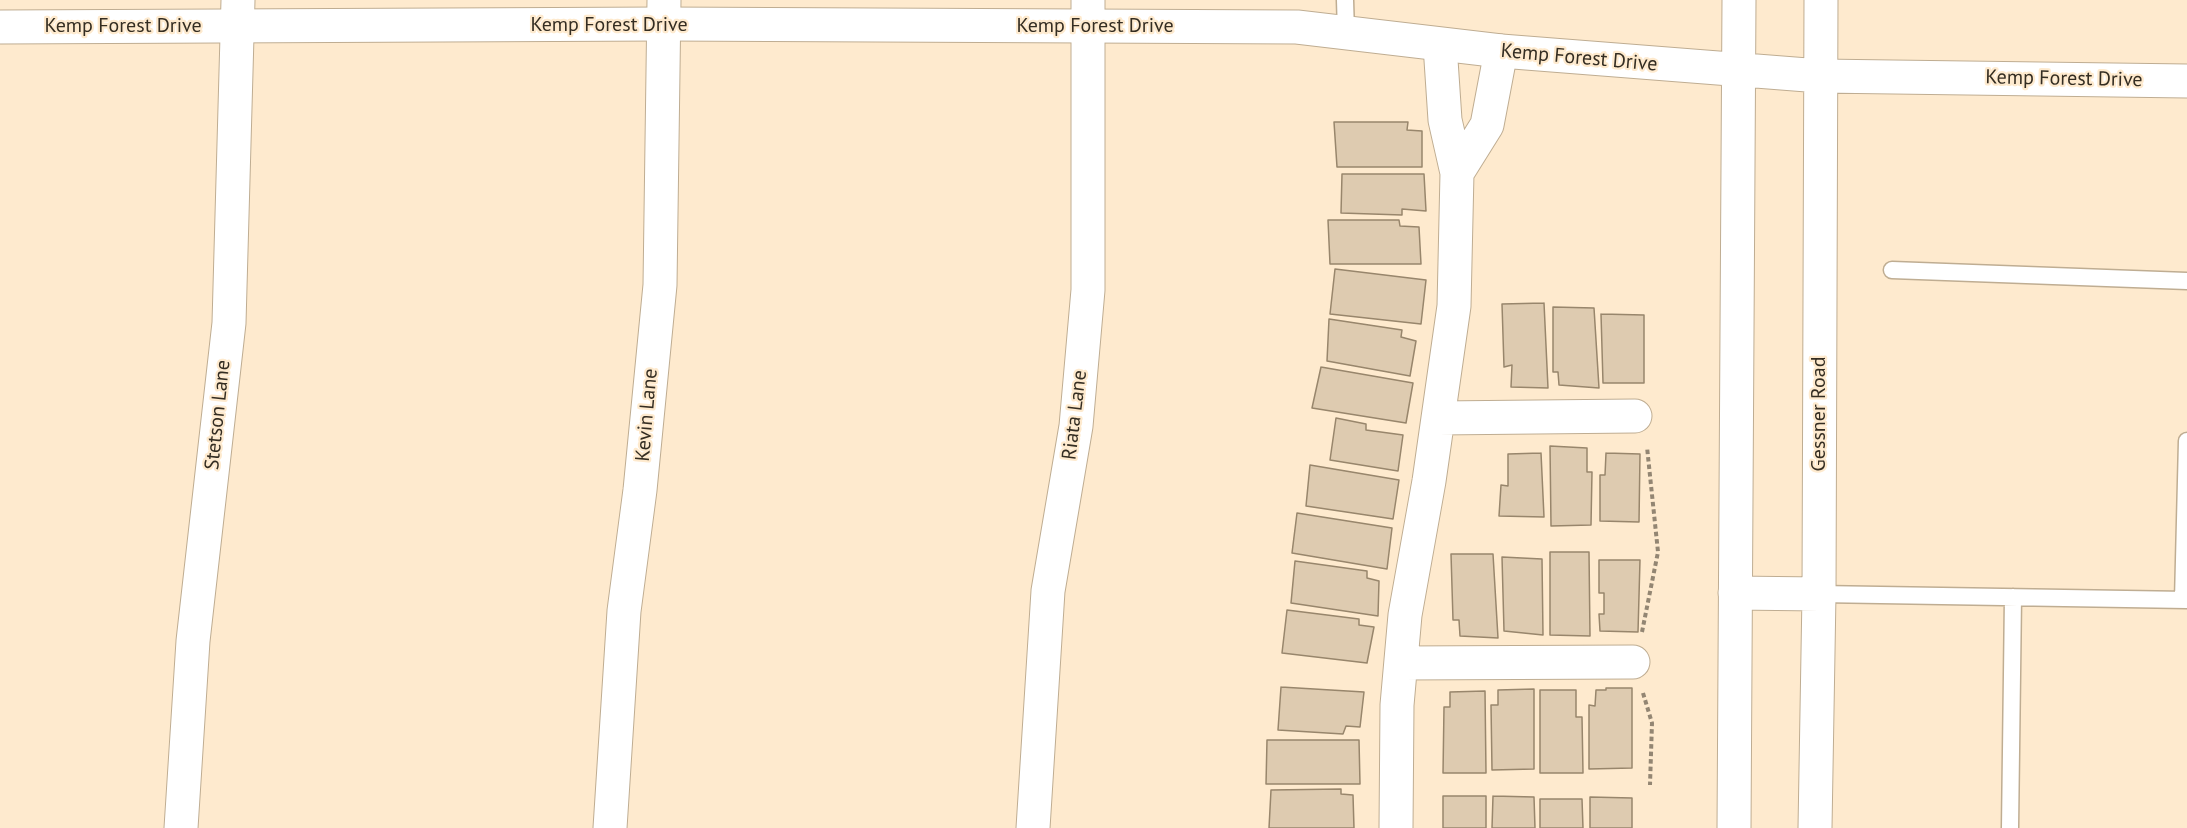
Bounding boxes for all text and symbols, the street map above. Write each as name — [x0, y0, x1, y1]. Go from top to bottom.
street label: Kemp Forest Drive — [530, 13, 688, 37]
street label: Kemp Forest Drive — [44, 14, 202, 38]
street label: Kemp Forest Drive — [1016, 14, 1174, 38]
street label: Kemp Forest Drive — [1500, 39, 1658, 77]
street label: Kemp Forest Drive — [1985, 66, 2143, 92]
street label: Gessner Road — [1807, 357, 1831, 471]
street label: Stetson Lane — [200, 359, 236, 471]
street label: Kevin Lane — [631, 368, 663, 462]
street label: Riata Lane — [1058, 369, 1092, 461]

